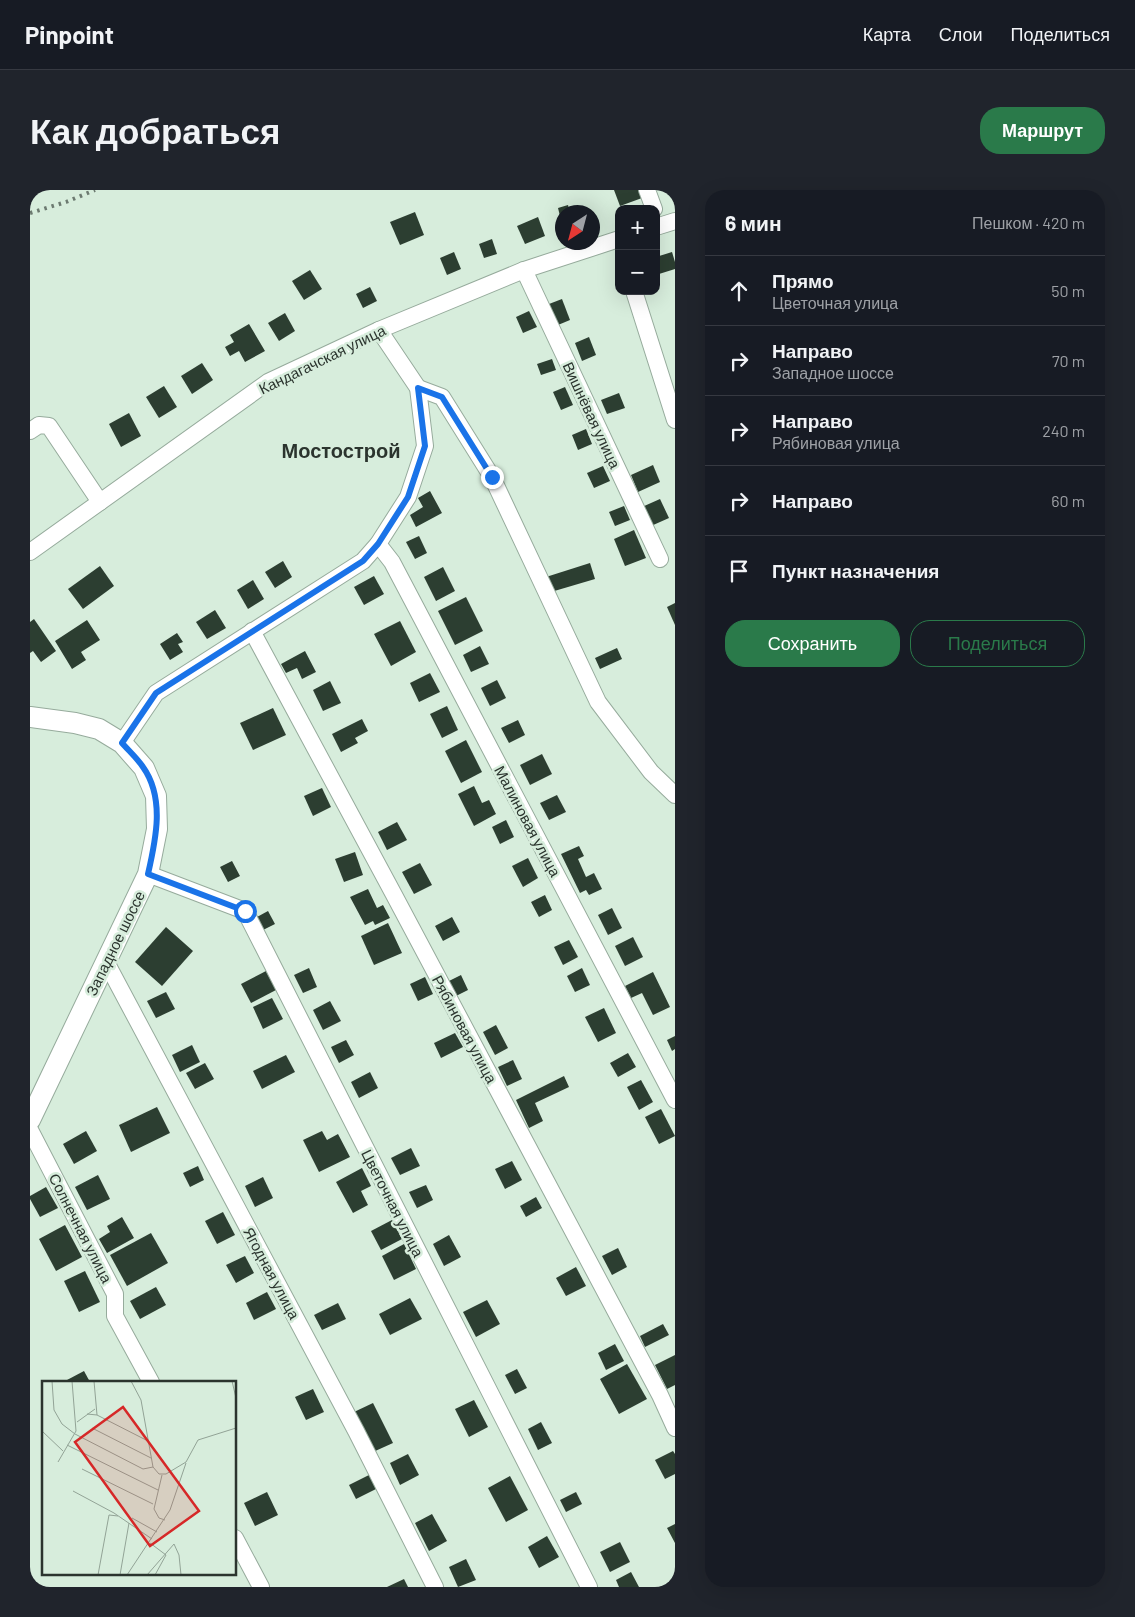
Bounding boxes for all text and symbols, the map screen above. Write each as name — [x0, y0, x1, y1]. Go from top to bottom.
text: Pinpoint — [25, 20, 114, 49]
text: Карта — [863, 23, 911, 45]
text: Слои — [939, 23, 983, 45]
text: Поделиться — [1011, 23, 1110, 45]
button: Маршрут — [980, 107, 1105, 154]
text: Как добраться — [30, 109, 280, 151]
north arrow — [555, 205, 600, 250]
map controls — [615, 205, 660, 295]
button: + — [615, 205, 660, 250]
text: 6 мин — [725, 210, 782, 235]
text: Пешком · 420 m — [972, 213, 1085, 232]
button: − — [615, 250, 660, 295]
text: Прямо — [772, 269, 834, 292]
icon: ahead — [725, 277, 753, 305]
text: 50 m — [1051, 281, 1085, 300]
text: Цветочная улица — [772, 293, 898, 312]
street label: Кандагачская улица — [256, 320, 389, 397]
text: Направо — [772, 339, 853, 362]
icon: right — [725, 347, 753, 375]
text: 70 m — [1052, 351, 1085, 370]
street label: Вишнёвая улица — [559, 359, 625, 472]
text: Западное шоссе — [772, 363, 894, 382]
text: Направо — [772, 409, 853, 432]
icon: right — [725, 417, 753, 445]
text: 240 m — [1042, 421, 1085, 440]
text: Рябиновая улица — [772, 433, 900, 452]
district label: Мостострой — [282, 438, 400, 462]
route end — [481, 466, 504, 489]
icon: right — [725, 487, 753, 515]
text: Направо — [772, 489, 853, 512]
text: 60 m — [1051, 491, 1085, 510]
icon: arrive — [725, 557, 753, 585]
text: Пункт назначения — [772, 559, 939, 582]
button: Сохранить — [725, 620, 900, 667]
button: Поделиться — [910, 620, 1085, 667]
street label: Малиновая улица — [491, 762, 565, 880]
street label: Западное шоссе — [82, 888, 148, 998]
route start — [234, 900, 257, 923]
street label: Рябиновая улица — [429, 972, 501, 1087]
street label: Цветочная улица — [358, 1146, 428, 1260]
street label: Солнечная улица — [46, 1170, 117, 1286]
street label: Ягодная улица — [240, 1224, 304, 1323]
inset map — [42, 1381, 236, 1574]

